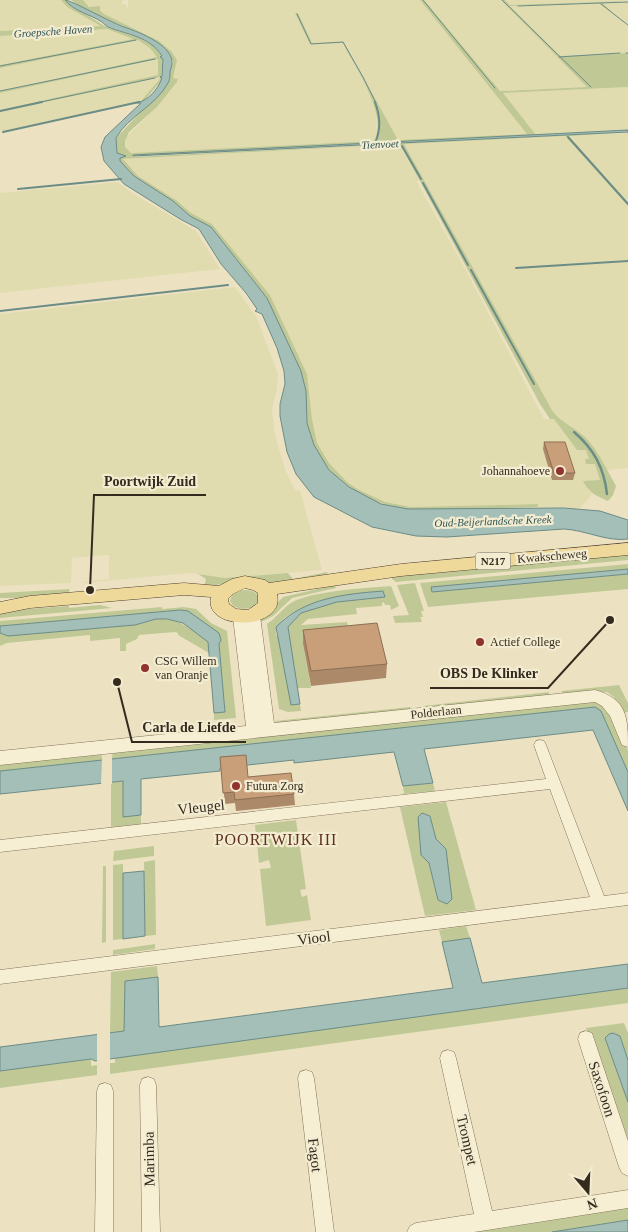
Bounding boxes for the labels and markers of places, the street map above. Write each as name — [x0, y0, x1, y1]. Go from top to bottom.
place label: Johannahoeve — [482, 464, 550, 478]
marker: Johannahoeve — [554, 465, 566, 477]
callout: Poortwijk Zuid — [94, 466, 206, 495]
place label: Actief College — [490, 635, 560, 649]
marker: Actief College — [474, 636, 486, 648]
place label: CSG Willem van Oranje — [155, 654, 217, 682]
callout: OBS De Klinker — [430, 659, 548, 688]
marker: CSG Willem van Oranje — [139, 662, 151, 674]
callout: Carla de Liefde — [132, 713, 246, 742]
place label: Futura Zorg — [246, 779, 303, 793]
marker: Futura Zorg — [230, 780, 242, 792]

